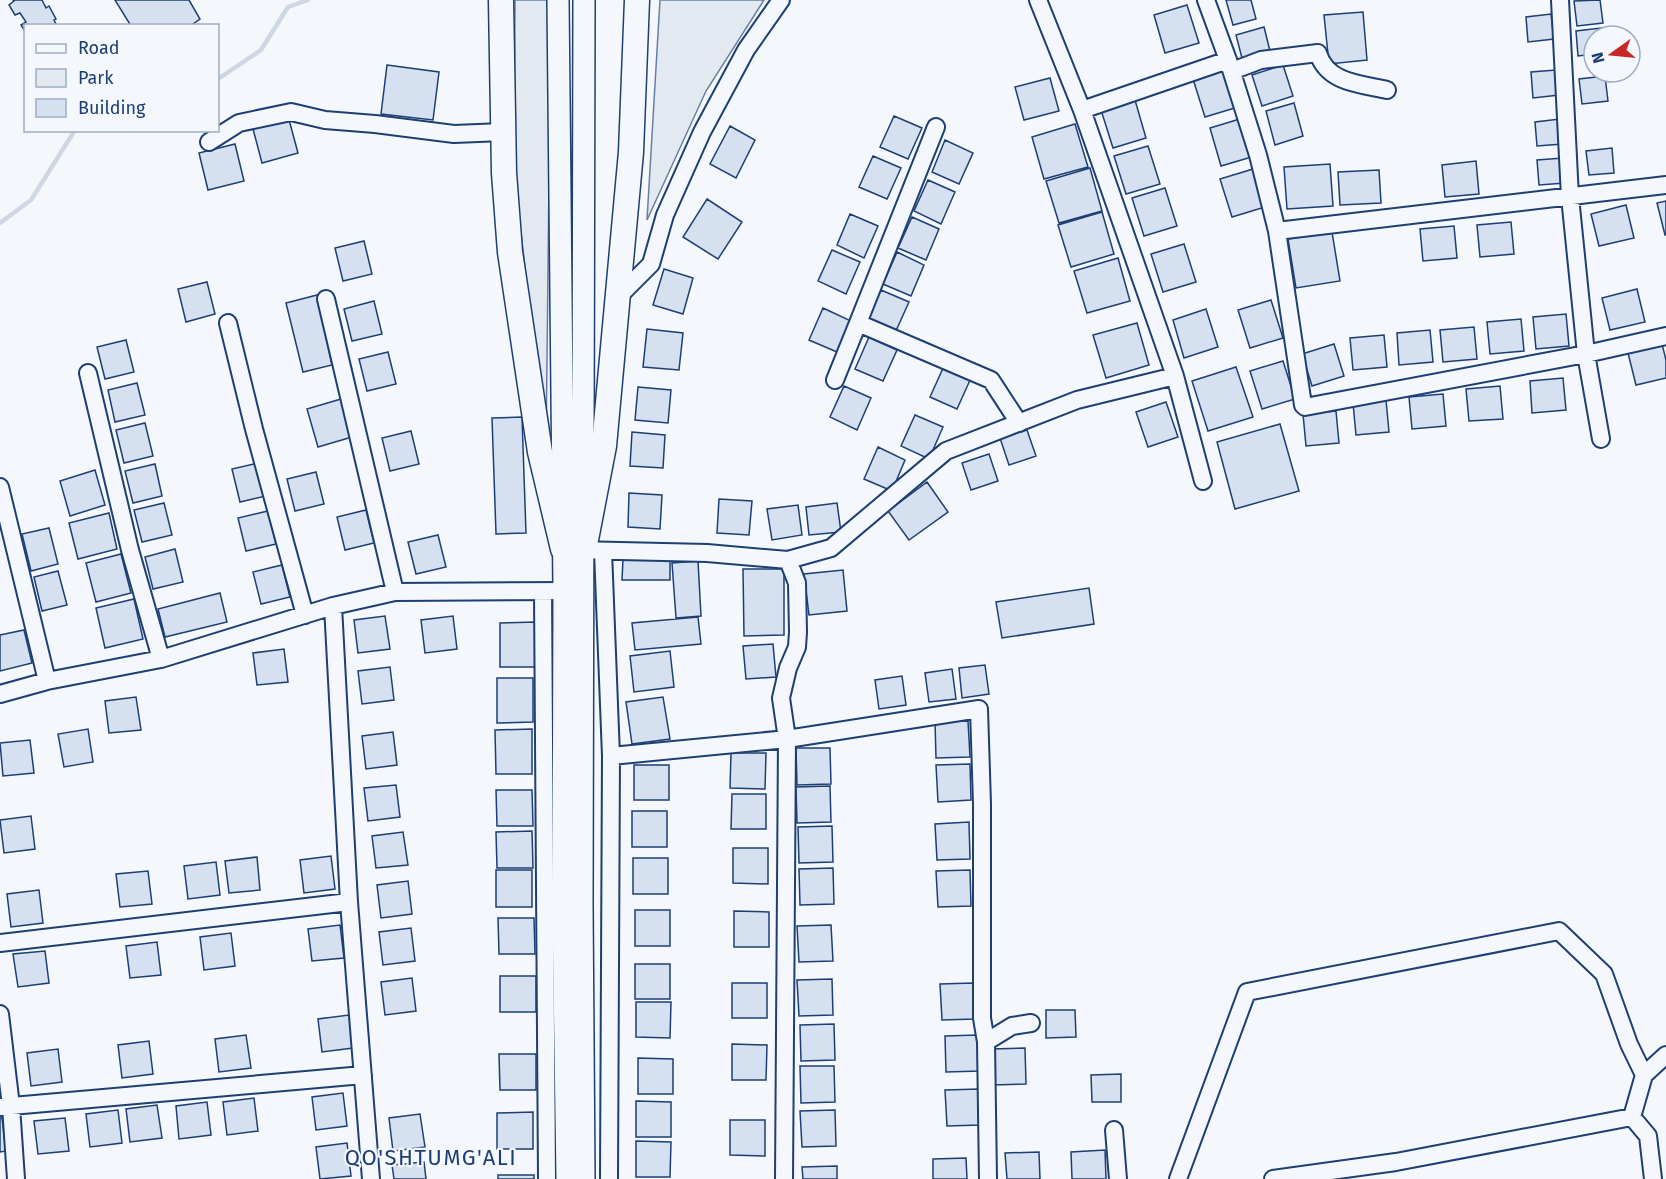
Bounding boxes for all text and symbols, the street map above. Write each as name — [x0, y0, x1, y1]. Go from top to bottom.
legend — [24, 24, 219, 132]
north arrow — [1582, 24, 1642, 84]
text: Road — [78, 37, 120, 59]
text: N — [1587, 50, 1609, 65]
text: Park — [78, 67, 114, 89]
text: Building — [78, 97, 146, 119]
district label: QO'SHTUMG'ALI — [345, 1144, 517, 1171]

